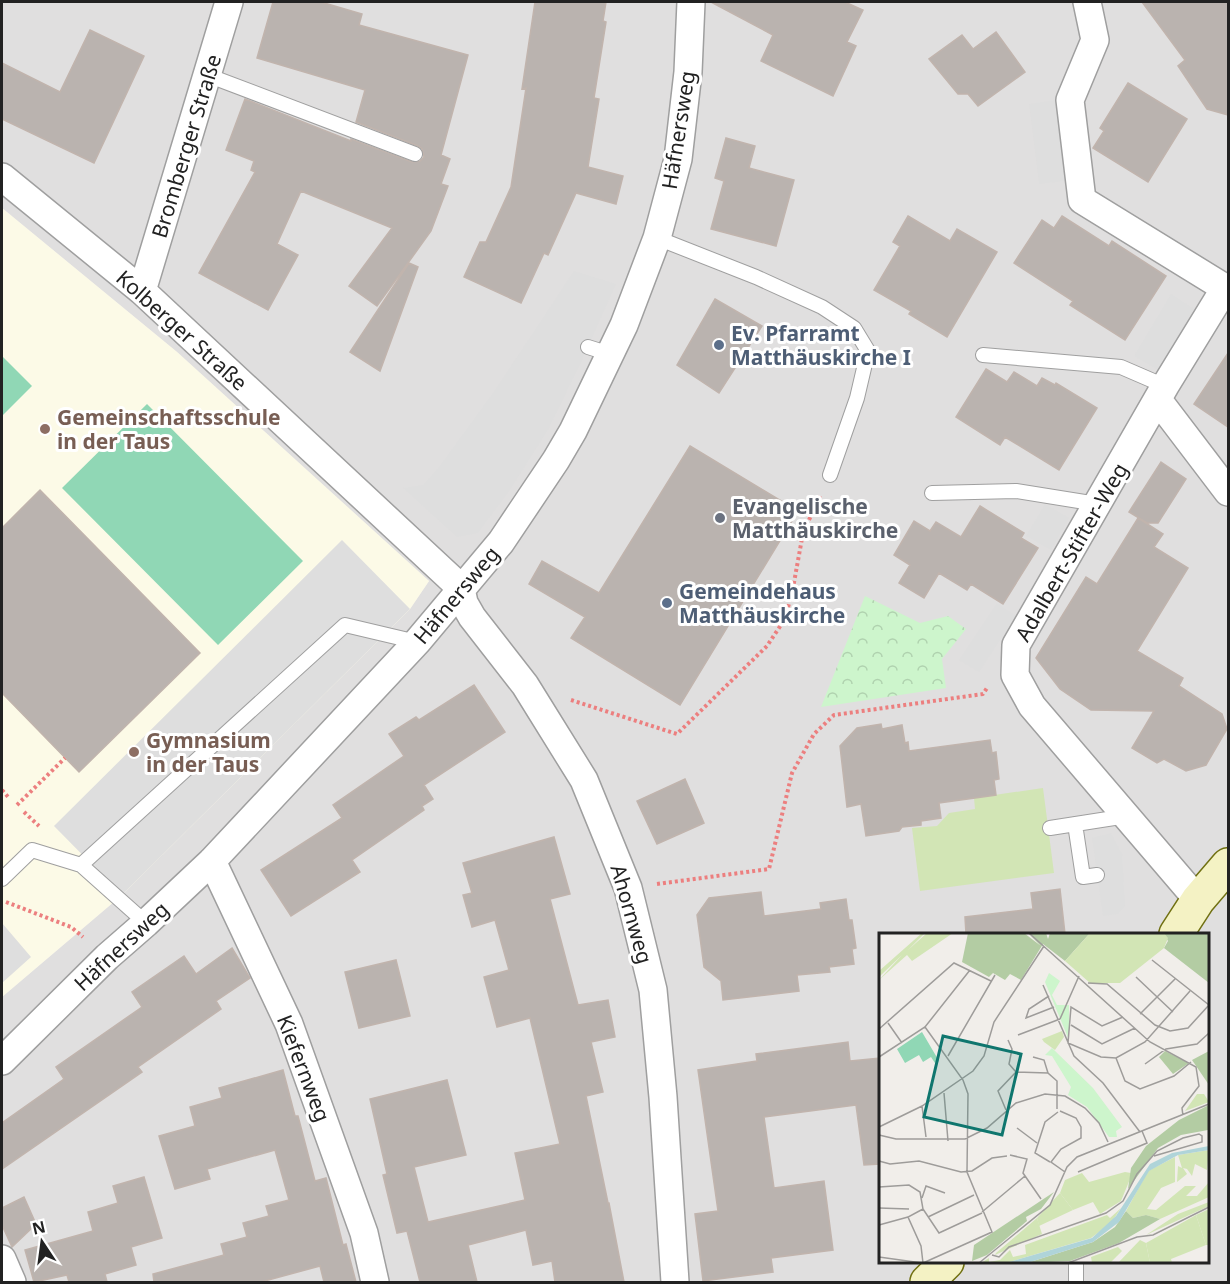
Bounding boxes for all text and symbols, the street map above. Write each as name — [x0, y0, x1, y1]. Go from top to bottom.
street label: Bromberger Straße — [145, 51, 227, 241]
street label: Häfnersweg — [655, 69, 701, 191]
street label: Kolberger Straße — [110, 264, 254, 396]
place label: Ev. Pfarramt Matthäuskirche I — [731, 319, 911, 371]
marker: Ev. Pfarramt Matthäuskirche I — [712, 338, 726, 352]
place label: Gemeinschaftsschule in der Taus — [57, 403, 281, 455]
marker: Gemeinschaftsschule in der Taus — [38, 422, 52, 436]
street label: Adalbert-Stifter-Weg — [1008, 458, 1134, 646]
place label: Evangelische Matthäuskirche — [732, 492, 898, 544]
marker: Evangelische Matthäuskirche — [713, 511, 727, 525]
street label: Häfnersweg — [407, 540, 505, 650]
place label: Gemeindehaus Matthäuskirche — [679, 577, 845, 629]
marker: Gemeindehaus Matthäuskirche — [660, 596, 674, 610]
place label: Gymnasium in der Taus — [146, 726, 271, 778]
marker: Gymnasium in der Taus — [127, 745, 141, 759]
street label: Ahornweg — [604, 861, 660, 967]
street label: Häfnersweg — [68, 895, 174, 997]
inset map — [879, 933, 1209, 1263]
street label: Kiefernweg — [271, 1011, 337, 1125]
north arrow — [12, 1212, 72, 1272]
text: N — [30, 1215, 47, 1240]

